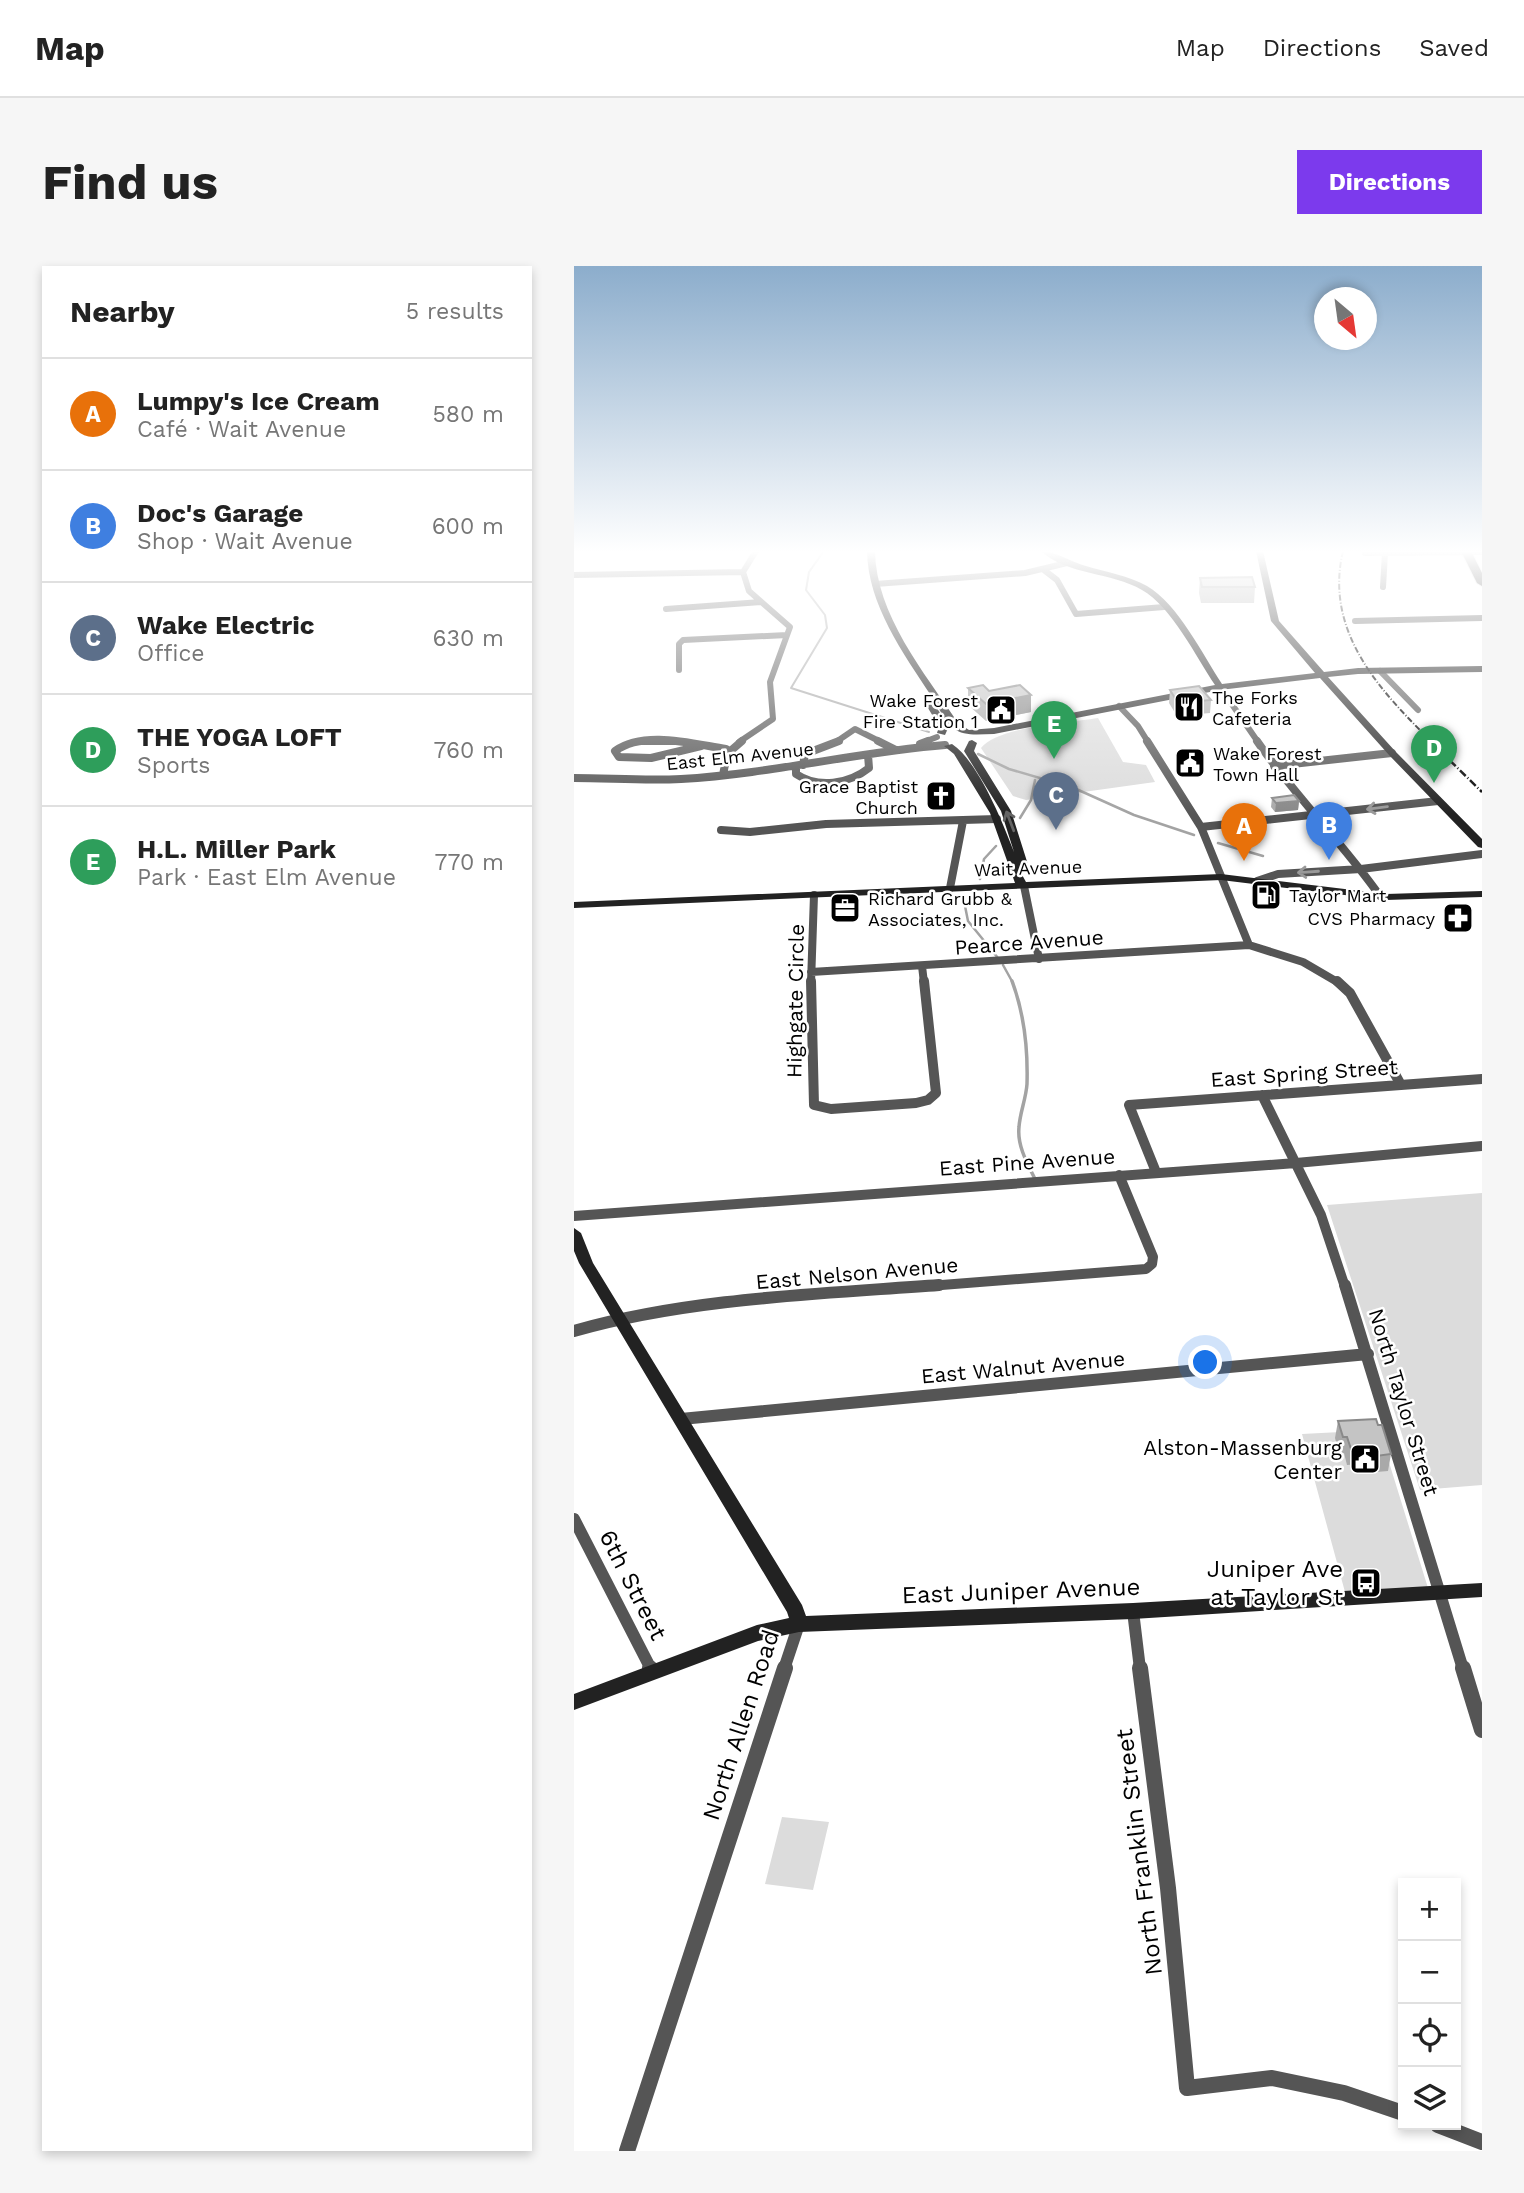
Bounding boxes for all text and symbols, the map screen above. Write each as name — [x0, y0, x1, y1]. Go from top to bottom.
text: Map — [35, 29, 105, 68]
text: Map — [1176, 34, 1225, 62]
text: Directions — [1263, 34, 1381, 62]
text: Saved — [1419, 34, 1489, 62]
button: Directions — [1297, 150, 1482, 214]
text: Find us — [42, 153, 218, 211]
north arrow — [1314, 287, 1377, 350]
text: Nearby — [70, 294, 175, 329]
text: 5 results — [406, 298, 504, 325]
text: Lumpy's Ice Cream — [137, 386, 380, 416]
text: A — [85, 401, 101, 428]
text: 580 m — [432, 401, 504, 428]
text: Café · Wait Avenue — [137, 416, 346, 443]
text: Doc's Garage — [137, 498, 303, 528]
text: B — [85, 513, 101, 540]
text: 600 m — [432, 513, 504, 540]
text: Shop · Wait Avenue — [137, 528, 353, 555]
text: Wake Electric — [137, 610, 314, 640]
text: C — [85, 625, 101, 652]
text: 630 m — [433, 625, 504, 652]
text: Office — [137, 640, 205, 667]
place label: The Forks Cafeteria — [1212, 687, 1298, 729]
place label: Wake Forest Fire Station 1 — [863, 690, 978, 732]
restaurant icon: The Forks Cafeteria — [1172, 690, 1206, 724]
public building icon: Wake Forest Fire Station 1 — [984, 693, 1018, 727]
pin: E — [1031, 701, 1077, 759]
text: THE YOGA LOFT — [137, 722, 342, 752]
pin: D — [1411, 725, 1457, 783]
text: D — [85, 737, 101, 764]
text: 760 m — [434, 737, 504, 764]
street label: East Elm Avenue — [665, 738, 815, 774]
place label: Wake Forest Town Hall — [1213, 743, 1322, 785]
public building icon: Wake Forest Town Hall — [1173, 746, 1207, 780]
text: Sports — [137, 752, 210, 779]
pin: C — [1033, 772, 1079, 830]
place label: Grace Baptist Church — [799, 776, 918, 818]
church icon: Grace Baptist Church — [924, 779, 958, 813]
pin: B — [1306, 802, 1352, 860]
one-way arrow — [1366, 802, 1389, 815]
pin: A — [1221, 803, 1267, 861]
one-way arrow — [1002, 810, 1015, 832]
text: H.L. Miller Park — [137, 834, 336, 864]
text: E — [86, 849, 100, 876]
text: 770 m — [435, 849, 504, 876]
street label: Wait Avenue — [974, 856, 1082, 880]
text: Park · East Elm Avenue — [137, 864, 396, 891]
one-way arrow — [1298, 866, 1320, 879]
fuel station icon: Taylor Mart — [1249, 878, 1283, 912]
place label: Taylor Mart — [1289, 885, 1387, 906]
place label: Richard Grubb & Associates, Inc. — [868, 888, 1013, 930]
office icon: Richard Grubb & Associates, Inc. — [828, 891, 862, 925]
pharmacy icon: CVS Pharmacy — [1441, 901, 1475, 935]
place label: CVS Pharmacy — [1308, 908, 1436, 929]
street label: Highgate Circle — [781, 924, 809, 1078]
street label: Pearce Avenue — [954, 924, 1104, 960]
street label: East Spring Street — [1210, 1054, 1399, 1092]
street label: East Pine Avenue — [938, 1143, 1116, 1181]
street label: East Nelson Avenue — [755, 1252, 959, 1294]
street label: North Taylor Street — [1364, 1305, 1444, 1499]
your location — [1188, 1345, 1222, 1379]
street label: East Walnut Avenue — [920, 1346, 1126, 1388]
place label: Alston-Massenburg Center — [1143, 1435, 1343, 1484]
public building icon: Alston-Massenburg Center — [1348, 1442, 1382, 1476]
street label: 6th Street — [593, 1525, 673, 1645]
place label: Juniper Ave at Taylor St — [1207, 1555, 1343, 1611]
bus stop icon: Juniper Ave at Taylor St — [1349, 1566, 1383, 1600]
street label: East Juniper Avenue — [901, 1573, 1141, 1609]
street label: North Allen Road — [697, 1626, 785, 1824]
street label: North Franklin Street — [1110, 1727, 1168, 1977]
map controls — [1398, 1878, 1461, 2130]
button: + — [1398, 1878, 1461, 1941]
button: − — [1398, 1941, 1461, 2004]
button: locate — [1398, 2004, 1461, 2067]
button: layers — [1398, 2067, 1461, 2130]

